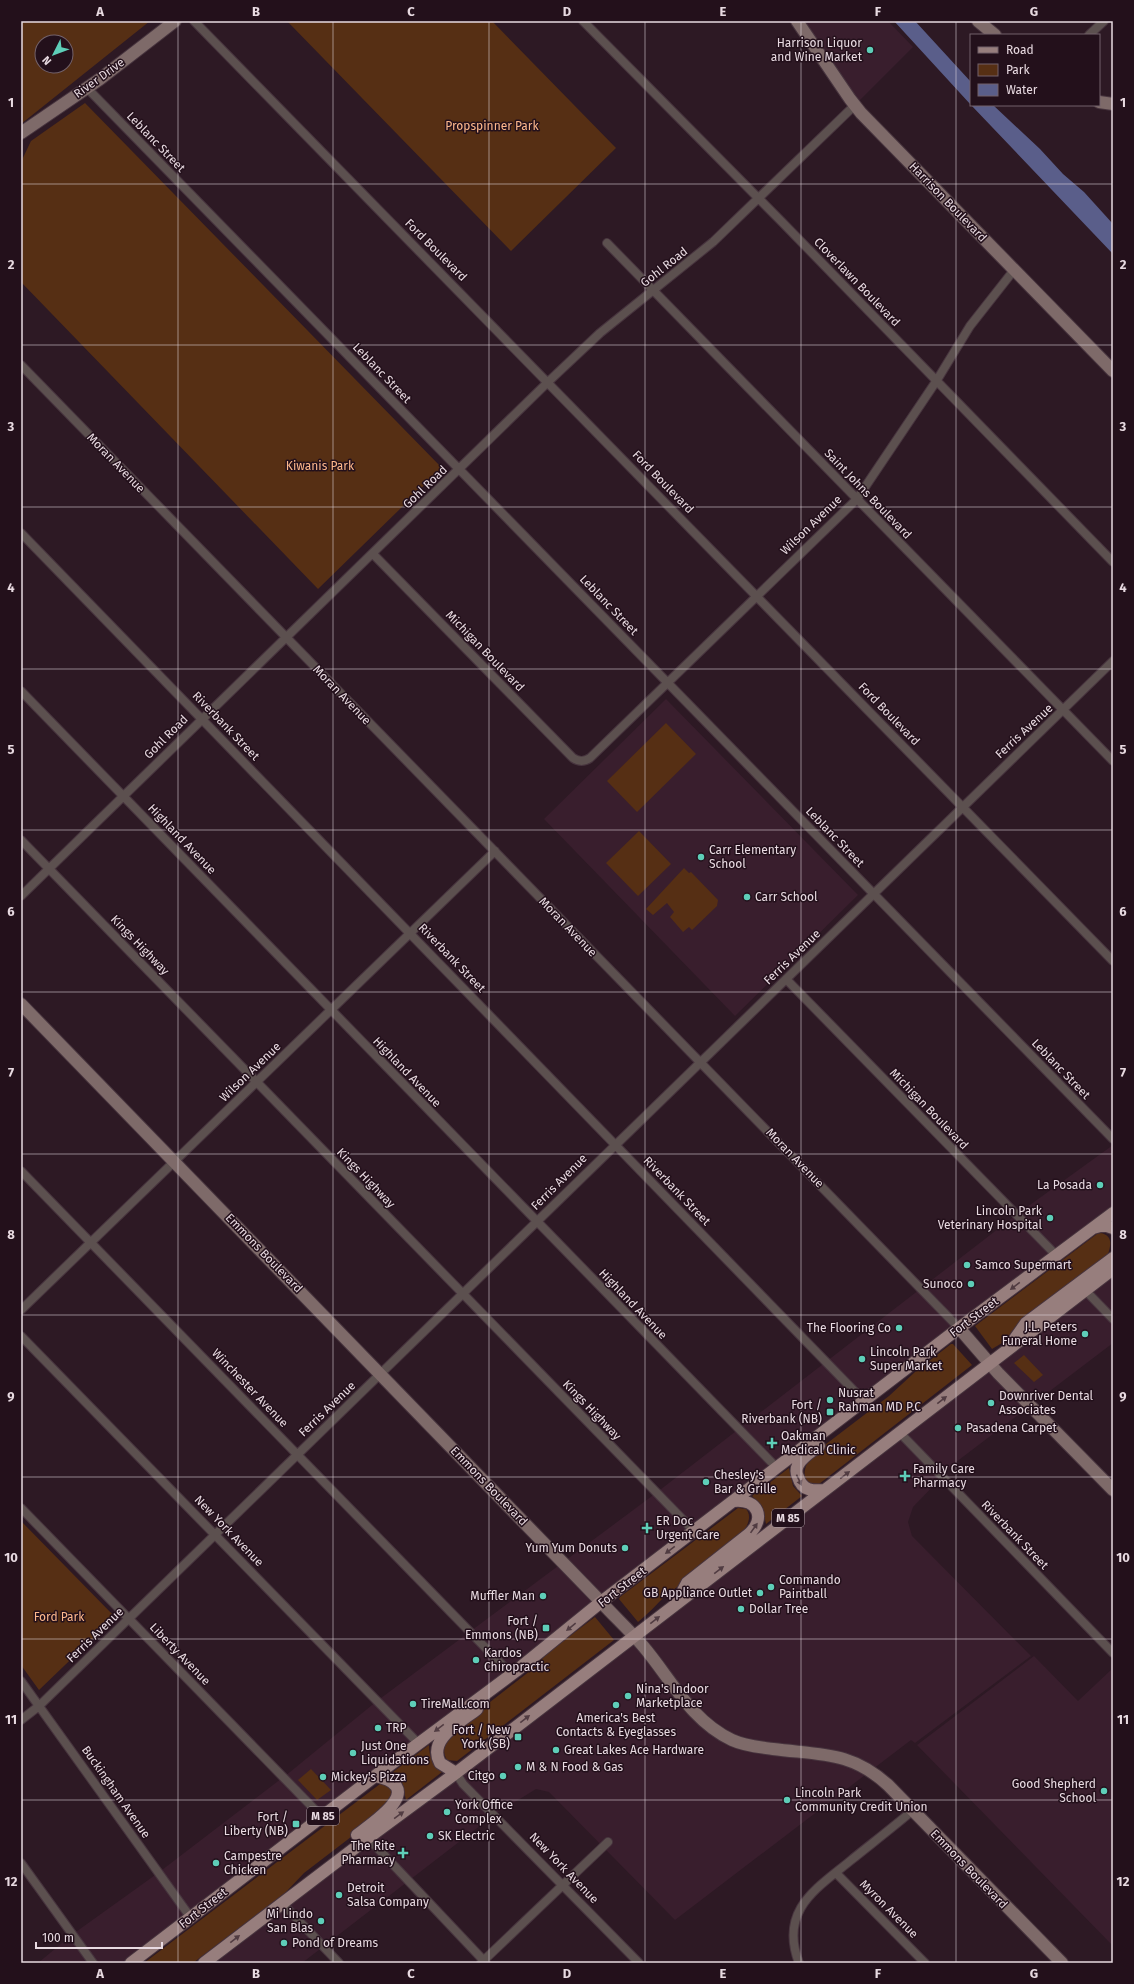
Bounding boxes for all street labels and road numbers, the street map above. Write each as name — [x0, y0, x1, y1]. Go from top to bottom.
street label: River Drive — [71, 55, 127, 101]
street label: Leblanc Street — [124, 109, 189, 175]
street label: Harrison Boulevard — [906, 159, 990, 245]
street label: Ford Boulevard — [402, 216, 470, 284]
street label: Cloverlawn Boulevard — [811, 235, 903, 329]
street label: Gohl Road — [638, 244, 690, 290]
street label: Leblanc Street — [350, 340, 415, 406]
street label: Moran Avenue — [84, 430, 148, 496]
street label: Saint Johns Boulevard — [821, 446, 915, 542]
street label: Ford Boulevard — [629, 448, 697, 516]
street label: Gohl Road — [400, 463, 450, 511]
street label: Wilson Avenue — [778, 492, 844, 558]
street label: Leblanc Street — [577, 572, 642, 638]
street label: Michigan Boulevard — [443, 608, 527, 694]
street label: Moran Avenue — [310, 662, 374, 728]
street label: Ford Boulevard — [855, 680, 923, 748]
street label: Riverbank Street — [190, 689, 263, 764]
street label: Ferris Avenue — [992, 701, 1056, 761]
street label: Gohl Road — [141, 712, 191, 762]
street label: Highland Avenue — [145, 801, 219, 877]
street label: Leblanc Street — [803, 804, 868, 870]
street label: Moran Avenue — [536, 894, 600, 960]
street label: Kings Highway — [108, 912, 172, 978]
street label: Riverbank Street — [416, 921, 489, 996]
street label: Ferris Avenue — [761, 927, 823, 987]
street label: Highland Avenue — [370, 1034, 444, 1110]
street label: Leblanc Street — [1029, 1036, 1094, 1102]
street label: Wilson Avenue — [217, 1039, 283, 1105]
street label: Michigan Boulevard — [887, 1066, 971, 1152]
street label: Moran Avenue — [763, 1125, 827, 1191]
street label: Kings Highway — [334, 1145, 398, 1211]
street label: Ferris Avenue — [528, 1151, 590, 1213]
street label: Riverbank Street — [641, 1154, 714, 1229]
street label: Emmons Boulevard — [223, 1211, 305, 1295]
street label: Highland Avenue — [596, 1266, 670, 1342]
street label: Fort Street — [947, 1294, 1002, 1340]
street label: Winchester Avenue — [209, 1346, 291, 1430]
street label: Kings Highway — [560, 1377, 624, 1443]
street label: Ferris Avenue — [296, 1379, 358, 1439]
street label: Emmons Boulevard — [448, 1444, 530, 1528]
street label: New York Avenue — [192, 1493, 266, 1569]
street label: Riverbank Street — [979, 1498, 1052, 1573]
road number: M 85 — [772, 1509, 804, 1527]
street label: Fort Street — [595, 1563, 649, 1610]
street label: Ferris Avenue — [64, 1605, 126, 1665]
street label: Liberty Avenue — [147, 1620, 213, 1688]
street label: Buckingham Avenue — [79, 1743, 153, 1841]
road number: M 85 — [307, 1807, 339, 1825]
street label: Emmons Boulevard — [928, 1827, 1010, 1911]
street label: New York Avenue — [527, 1830, 601, 1906]
street label: Myron Avenue — [857, 1877, 921, 1941]
street label: Fort Street — [176, 1884, 230, 1931]

